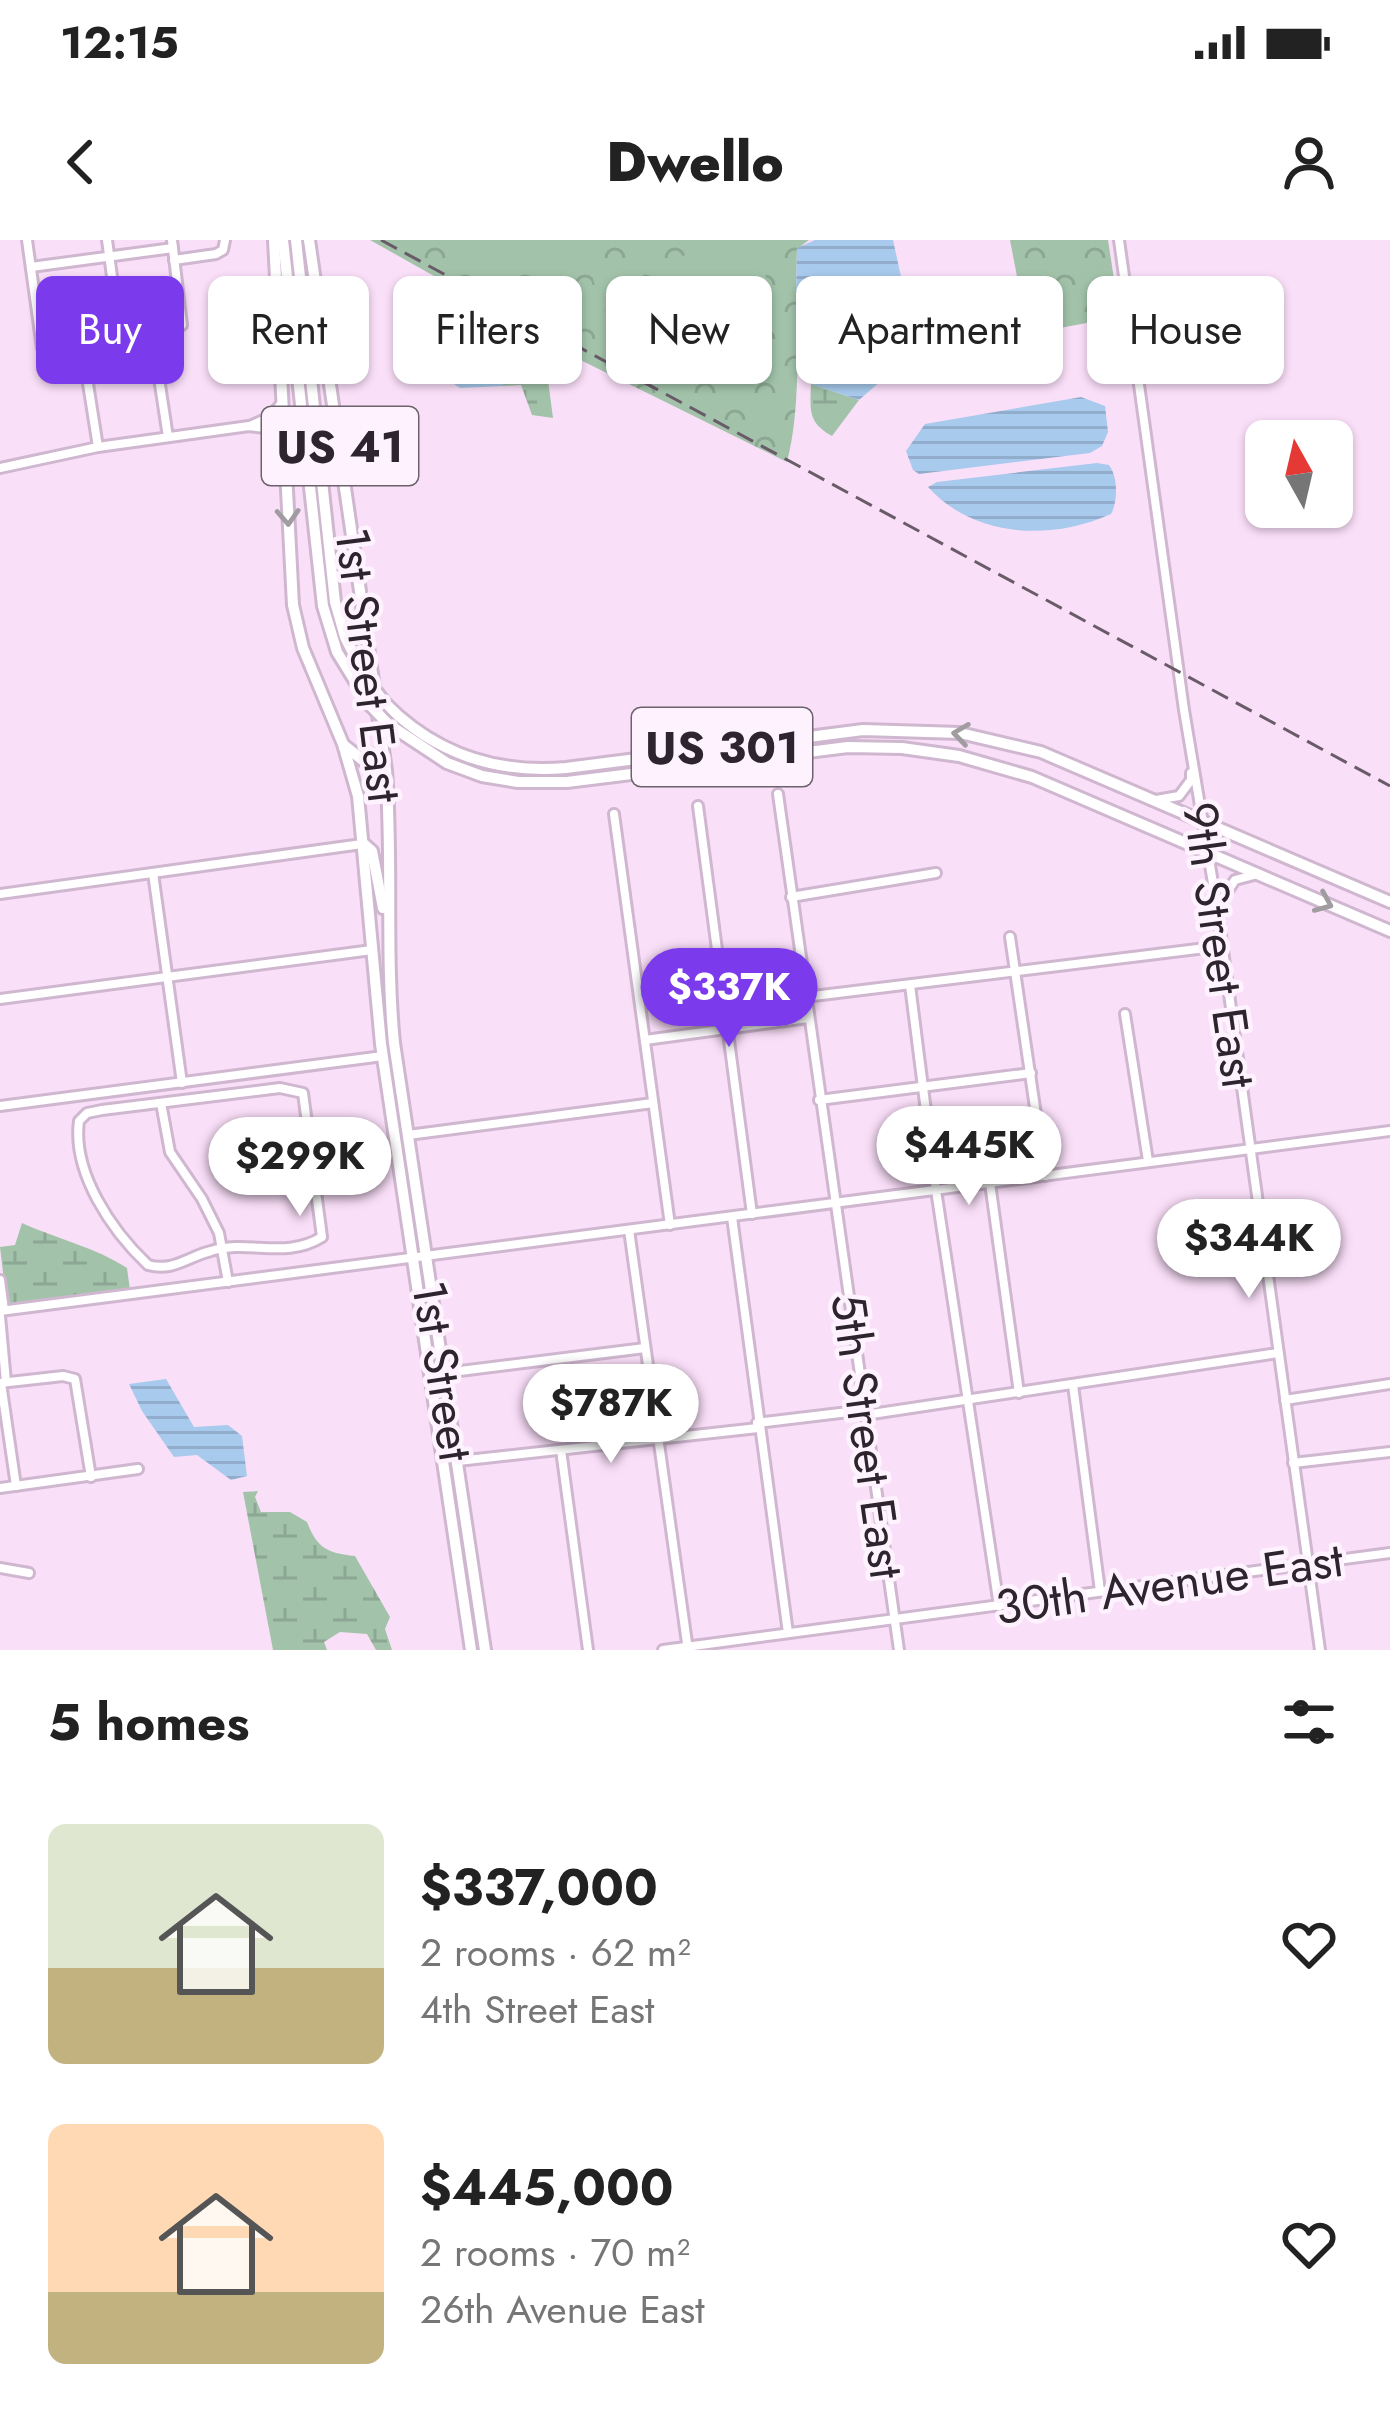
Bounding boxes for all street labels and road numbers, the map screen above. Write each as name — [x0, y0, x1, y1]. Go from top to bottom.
road number: US 41 — [262, 407, 418, 485]
street label: 1st Street East — [317, 524, 420, 807]
road number: US 301 — [632, 708, 812, 786]
street label: 9th Street East — [1165, 798, 1274, 1093]
street label: 1st Street — [394, 1276, 491, 1467]
street label: 5th Street East — [813, 1289, 922, 1584]
street label: 30th Avenue East — [991, 1525, 1348, 1642]

